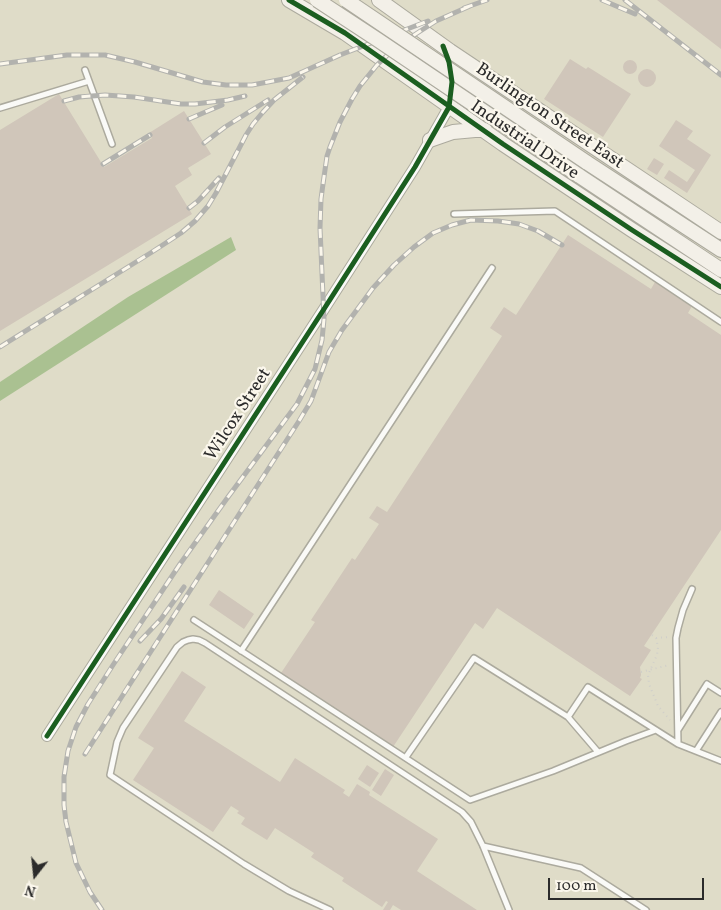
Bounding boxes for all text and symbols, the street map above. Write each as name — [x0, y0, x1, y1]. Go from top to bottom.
street label: Burlington Street East — [471, 59, 627, 175]
street label: Industrial Drive — [466, 97, 582, 185]
street label: Wilcox Street — [201, 365, 277, 465]
north arrow — [10, 850, 60, 900]
scale bar — [551, 868, 707, 900]
text: 100 m — [556, 876, 596, 897]
text: N — [23, 879, 38, 900]

